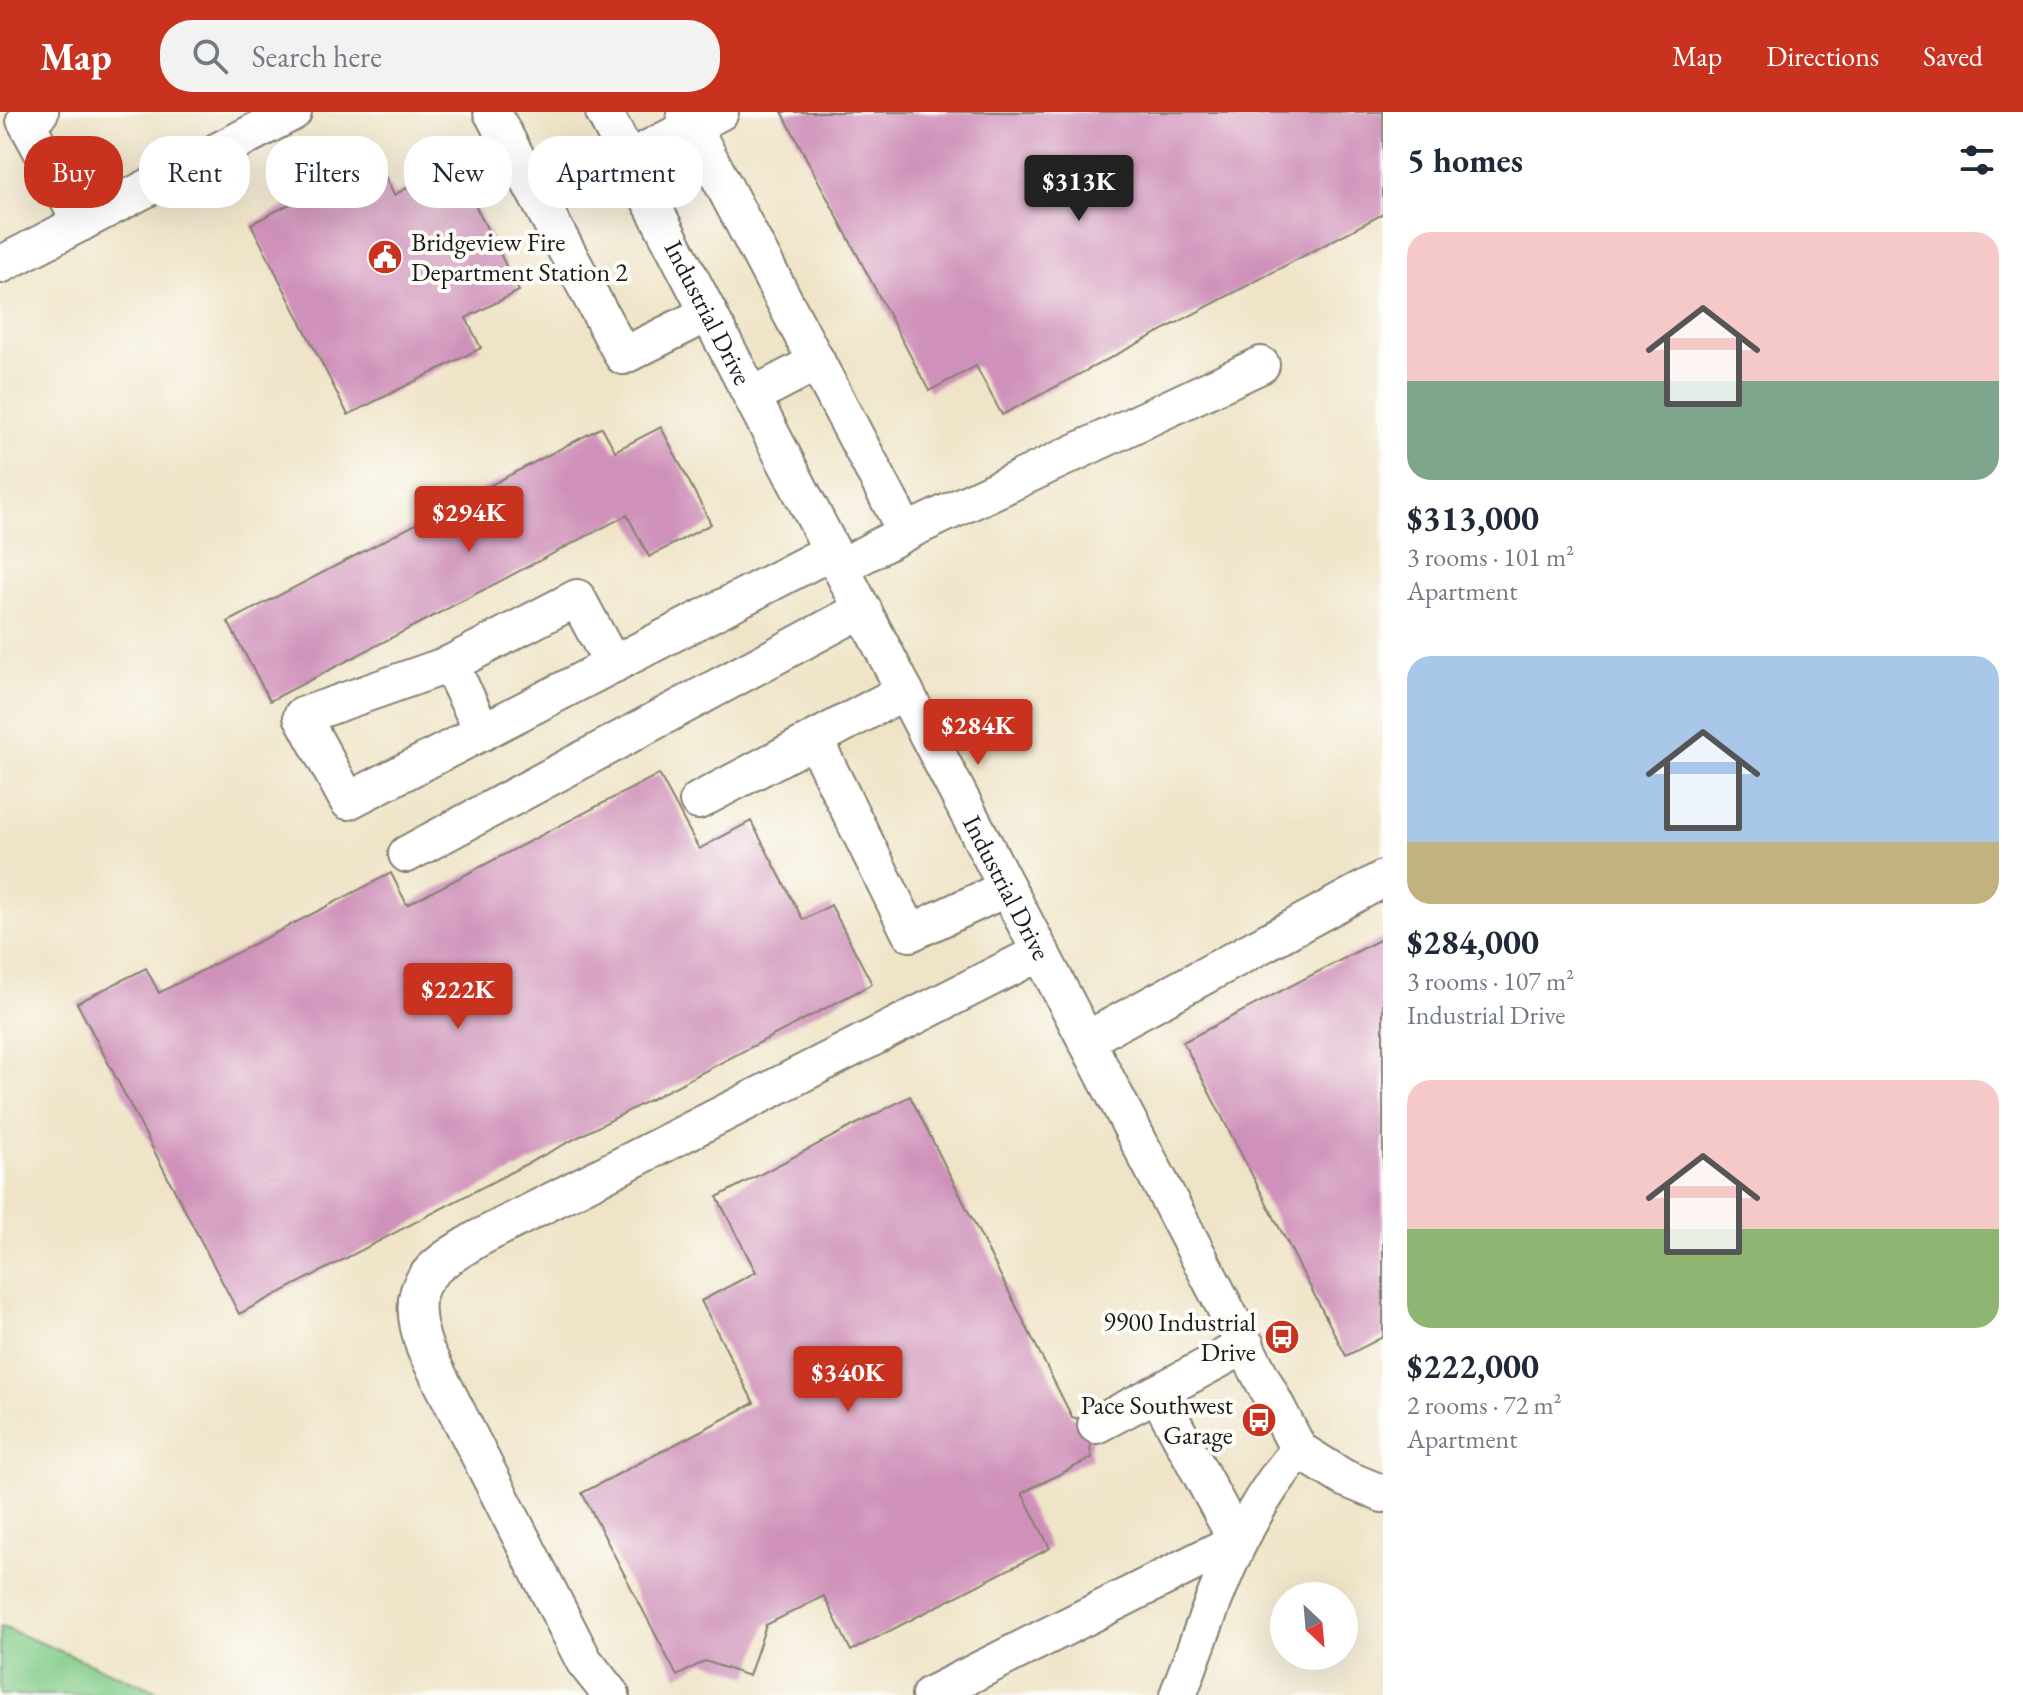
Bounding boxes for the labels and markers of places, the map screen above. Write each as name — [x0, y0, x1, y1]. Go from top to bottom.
pin: $313K — [1023, 155, 1135, 223]
place label: Bridgeview Fire Department Station 2 — [411, 225, 628, 289]
public building icon: Bridgeview Fire Department Station 2 — [366, 238, 404, 276]
pin: $294K — [413, 486, 525, 554]
pin: $284K — [922, 699, 1034, 767]
pin: $222K — [402, 963, 514, 1031]
place label: 9900 Industrial Drive — [1103, 1305, 1256, 1369]
bus stop icon: 9900 Industrial Drive — [1263, 1318, 1301, 1356]
pin: $340K — [792, 1346, 904, 1414]
place label: Pace Southwest Garage — [1081, 1388, 1233, 1452]
bus stop icon: Pace Southwest Garage — [1240, 1401, 1278, 1439]

